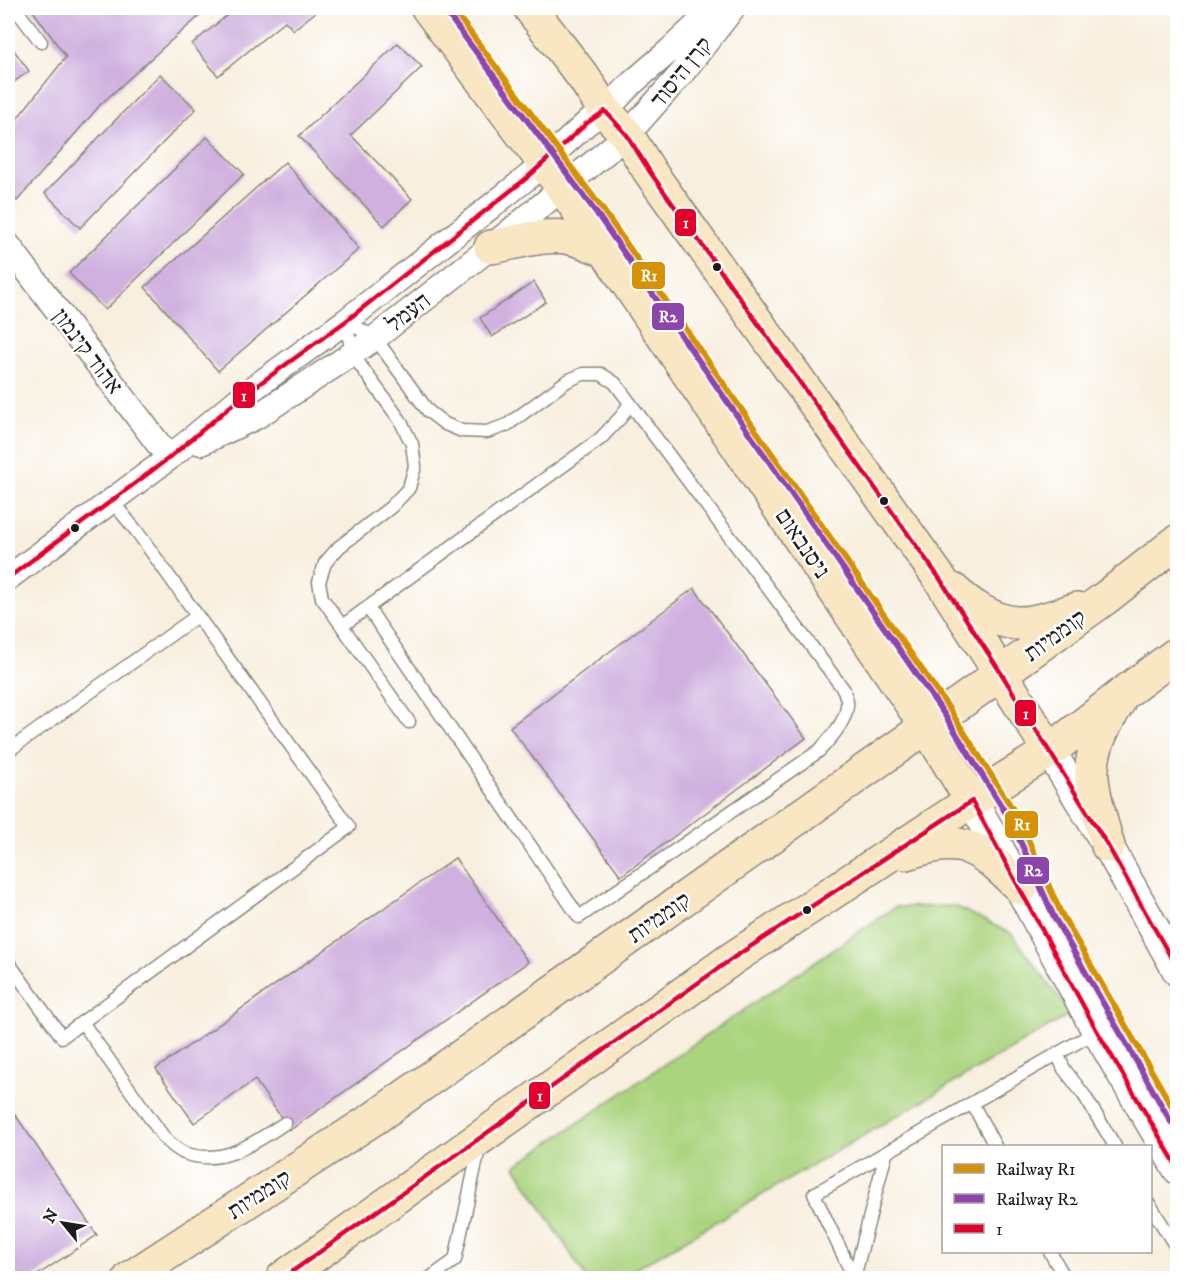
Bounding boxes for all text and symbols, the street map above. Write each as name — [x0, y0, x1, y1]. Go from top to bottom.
street label: קרן היסוד — [644, 31, 720, 114]
line badge: 1 — [674, 208, 697, 237]
text: 1 — [683, 213, 689, 233]
line badge: R1 — [631, 261, 666, 290]
unlabelled marker — [711, 261, 723, 273]
text: R1 — [641, 266, 657, 286]
street label: העמל — [380, 286, 437, 340]
line badge: R2 — [651, 302, 685, 331]
street label: אהוד קינמון — [45, 303, 129, 400]
text: R2 — [659, 307, 678, 327]
line badge: 1 — [232, 381, 256, 409]
text: 1 — [241, 386, 247, 406]
unlabelled marker — [878, 495, 890, 507]
street label: ניסנבאום — [768, 503, 837, 584]
unlabelled marker — [69, 522, 81, 534]
street label: קוממיות — [1018, 603, 1093, 669]
line badge: 1 — [1014, 699, 1037, 727]
text: 1 — [1023, 704, 1029, 724]
line badge: R1 — [1004, 810, 1039, 839]
text: R1 — [1014, 815, 1030, 835]
line badge: R2 — [1016, 856, 1050, 885]
text: R2 — [1024, 861, 1043, 881]
street label: קוממיות — [622, 885, 697, 950]
unlabelled marker — [801, 904, 813, 916]
line badge: 1 — [528, 1081, 551, 1110]
text: 1 — [537, 1086, 543, 1106]
legend — [942, 1145, 1152, 1253]
text: Railway R1 — [996, 1159, 1076, 1181]
street label: קוממיות — [222, 1163, 297, 1227]
text: Railway R2 — [996, 1189, 1078, 1211]
north arrow — [33, 1193, 93, 1253]
text: N — [39, 1205, 63, 1227]
text: 1 — [996, 1219, 1003, 1241]

